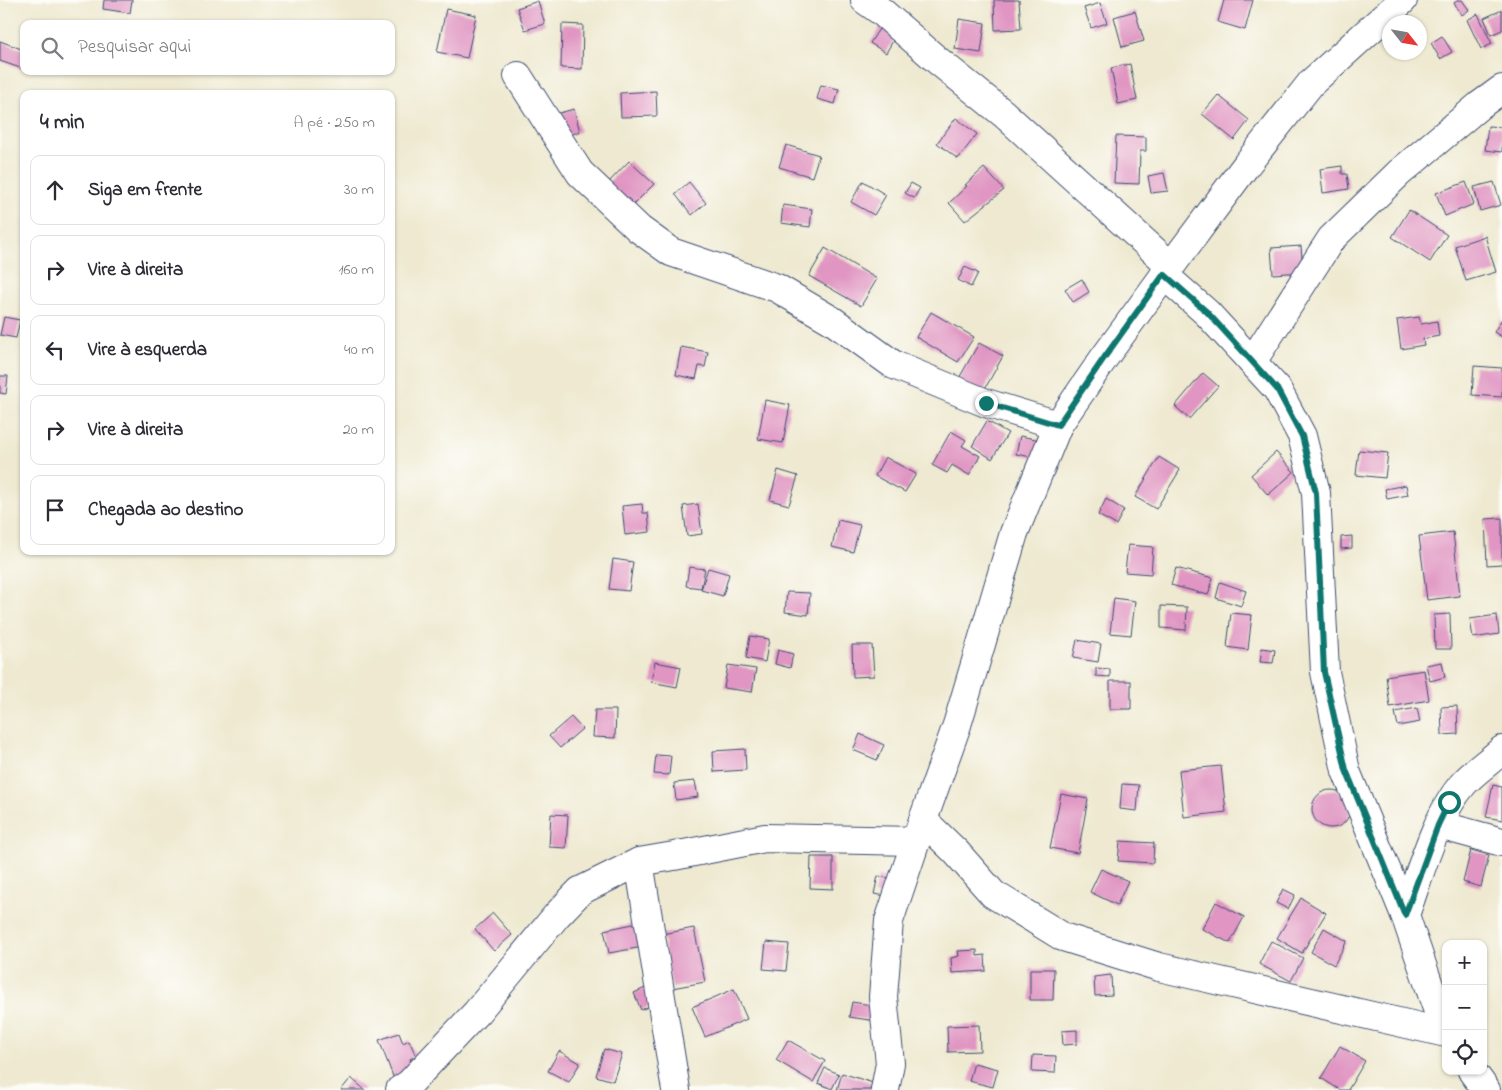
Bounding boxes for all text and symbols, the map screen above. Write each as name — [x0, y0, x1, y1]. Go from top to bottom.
north arrow — [1382, 15, 1427, 60]
search box — [20, 20, 395, 75]
icon: search — [38, 34, 66, 62]
text: Pesquisar aqui — [78, 34, 191, 61]
text: 4 min — [40, 108, 84, 138]
text: A pé · 250 m — [293, 111, 375, 135]
icon: ahead — [41, 176, 69, 204]
text: Siga em frente — [88, 177, 202, 204]
text: 30 m — [344, 178, 374, 202]
icon: right — [41, 256, 69, 284]
text: Vire à direita — [88, 257, 183, 284]
text: 160 m — [339, 258, 374, 282]
icon: left — [41, 336, 69, 364]
text: Vire à esquerda — [88, 337, 207, 364]
text: 40 m — [344, 338, 374, 362]
route end — [975, 392, 998, 415]
icon: right — [41, 416, 69, 444]
text: Vire à direita — [88, 417, 183, 444]
text: 20 m — [343, 418, 374, 442]
icon: arrive — [41, 496, 69, 524]
text: Chegada ao destino — [88, 497, 243, 524]
route start — [1438, 791, 1461, 814]
map controls — [1442, 940, 1487, 1075]
button: + — [1442, 940, 1487, 985]
button: − — [1442, 985, 1487, 1030]
button: locate — [1442, 1030, 1487, 1075]

